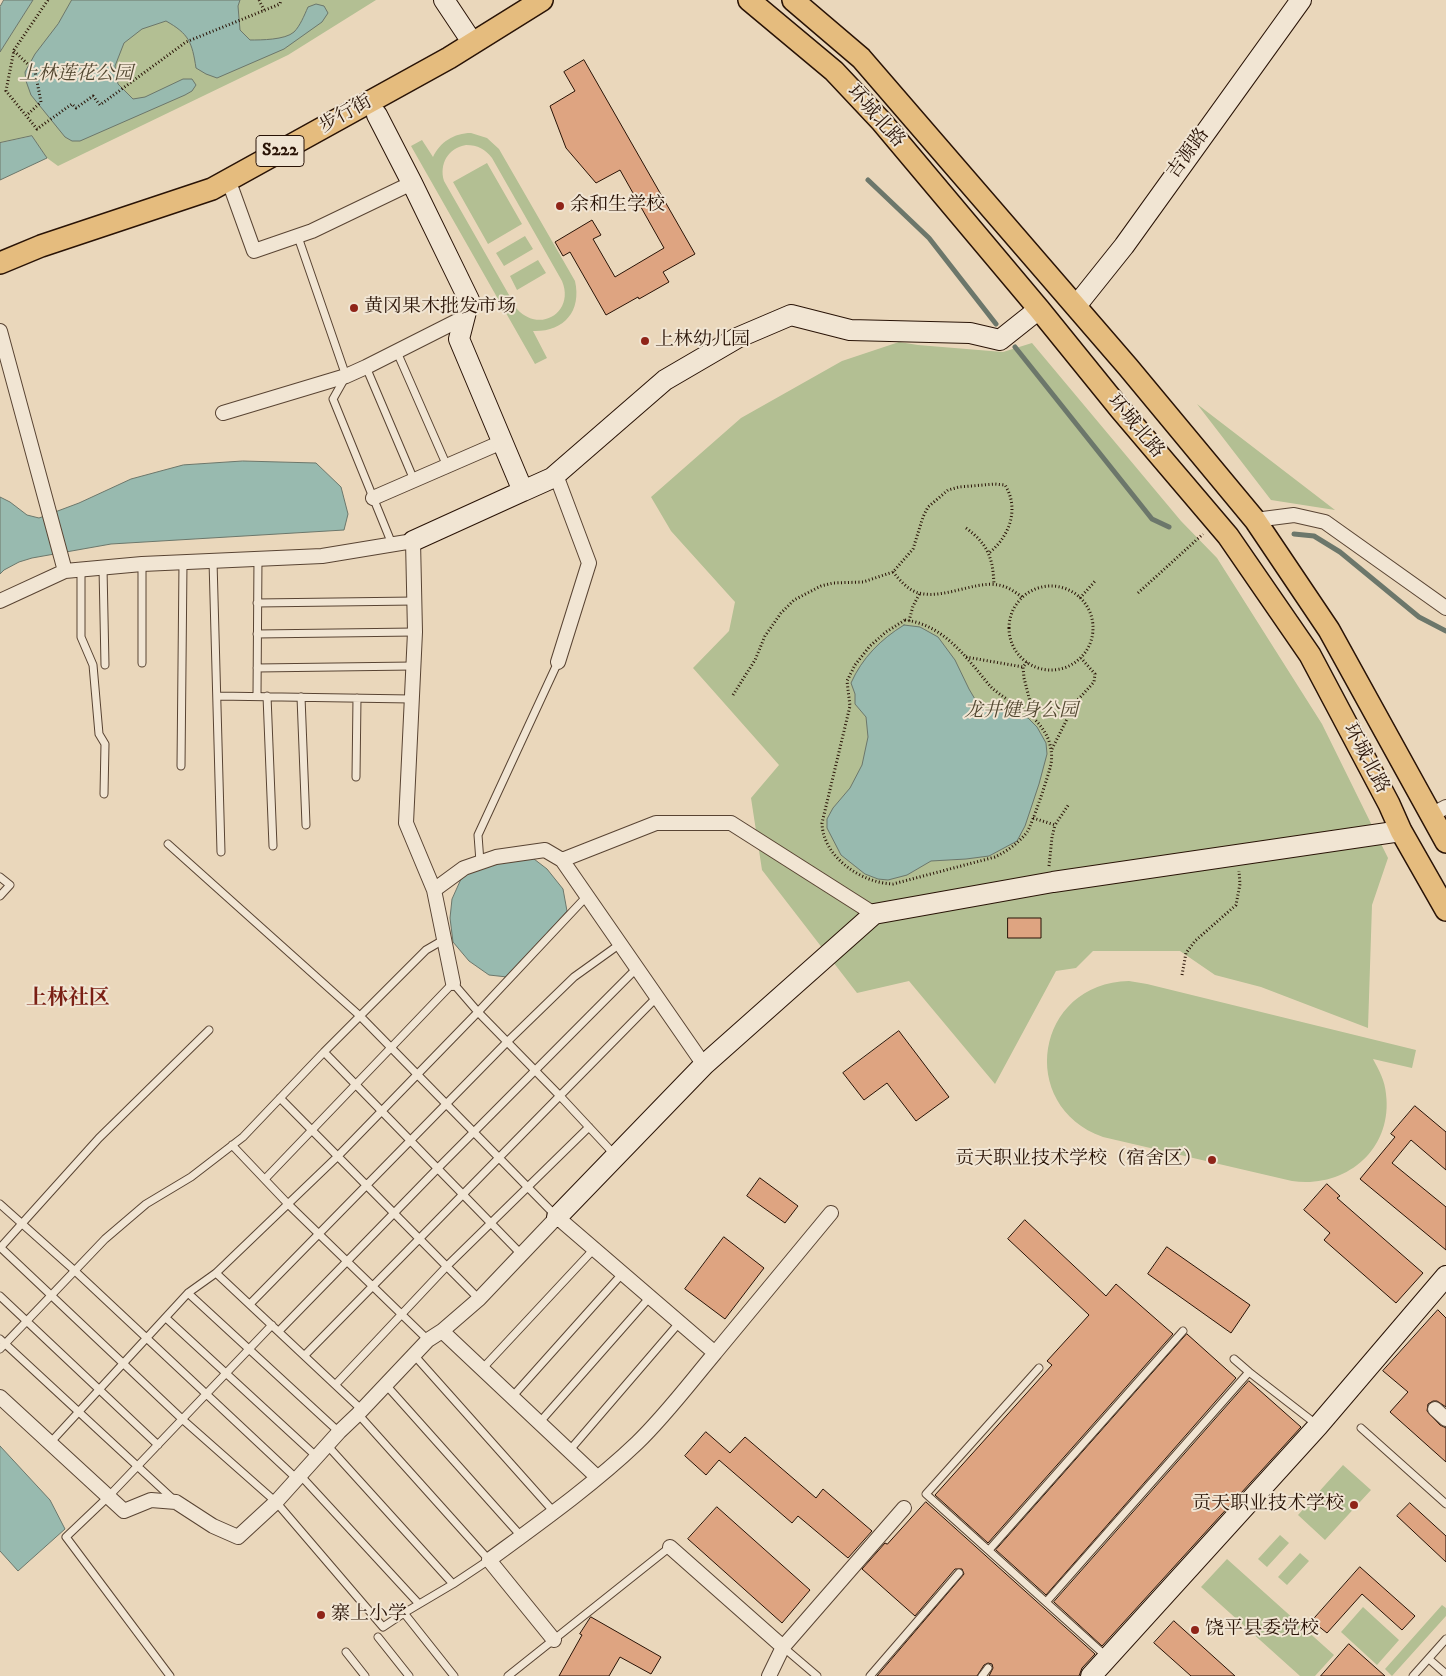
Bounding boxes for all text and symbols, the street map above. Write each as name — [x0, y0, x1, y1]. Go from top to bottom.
park label: 上林莲花公园 — [19, 64, 133, 86]
street label: 环城北路 — [841, 81, 909, 153]
street label: 步行街 — [316, 91, 376, 139]
street label: 吉源路 — [1163, 124, 1215, 184]
road number: S222 — [256, 136, 304, 166]
place label: 余和生学校 — [570, 195, 665, 217]
marker: 余和生学校 — [554, 200, 566, 212]
place label: 黄冈果木批发市场 — [364, 297, 516, 319]
marker: 黄冈果木批发市场 — [348, 302, 360, 314]
place label: 上林幼儿园 — [655, 330, 750, 352]
marker: 上林幼儿园 — [639, 335, 651, 347]
street label: 环城北路 — [1102, 391, 1168, 463]
park label: 龙井健身公园 — [964, 701, 1078, 723]
street label: 环城北路 — [1337, 720, 1393, 798]
district label: 上林社区 — [26, 987, 110, 1013]
place label: 贡天职业技术学校（宿舍区） — [955, 1149, 1202, 1171]
marker: 贡天职业技术学校（宿舍区） — [1206, 1154, 1218, 1166]
place label: 贡天职业技术学校 — [1192, 1494, 1344, 1516]
marker: 贡天职业技术学校 — [1348, 1499, 1360, 1511]
place label: 寨上小学 — [331, 1604, 407, 1626]
marker: 寨上小学 — [315, 1609, 327, 1621]
place label: 饶平县委党校 — [1205, 1619, 1319, 1641]
marker: 饶平县委党校 — [1189, 1624, 1201, 1636]

